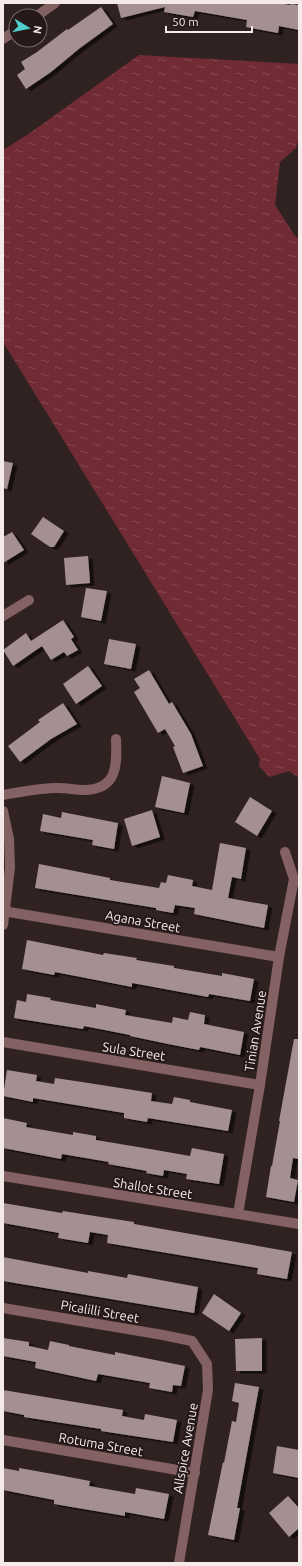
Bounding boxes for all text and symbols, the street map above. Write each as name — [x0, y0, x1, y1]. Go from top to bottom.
north arrow — [8, 8, 48, 48]
scale bar — [166, 8, 252, 34]
text: 50 m — [172, 15, 199, 28]
text: N — [31, 25, 44, 35]
street label: Agana Street — [104, 908, 182, 934]
street label: Tinian Avenue — [242, 989, 268, 1073]
street label: Sula Street — [101, 1039, 167, 1063]
street label: Shallot Street — [113, 1175, 193, 1201]
street label: Picalilli Street — [60, 1297, 140, 1325]
street label: Allspice Avenue — [170, 1402, 200, 1494]
street label: Rotuma Street — [58, 1430, 144, 1458]

